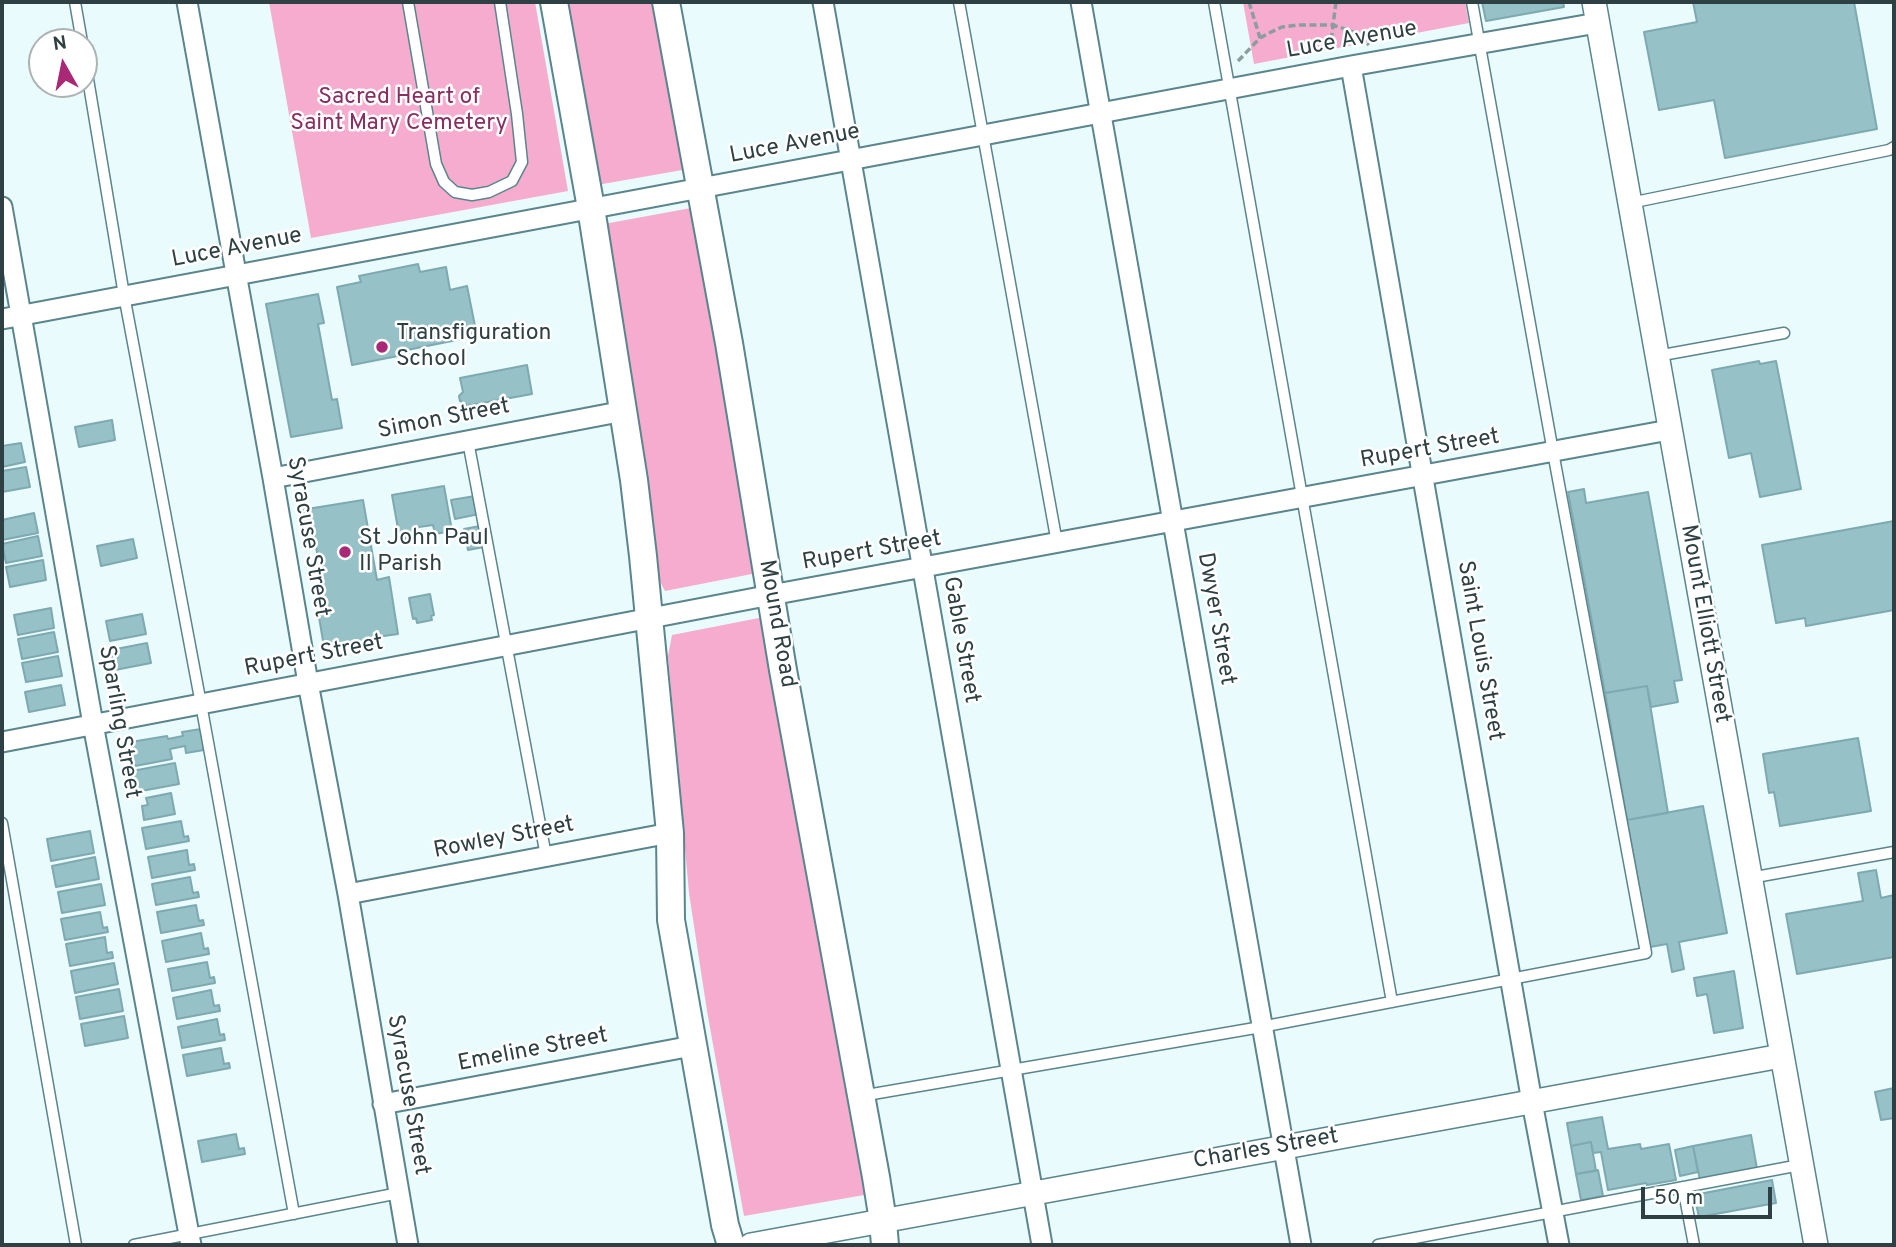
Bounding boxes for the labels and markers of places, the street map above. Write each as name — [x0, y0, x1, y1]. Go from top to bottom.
place label: Transfiguration School — [396, 320, 551, 374]
marker: Transfiguration School — [374, 339, 390, 355]
place label: St John Paul II Parish — [359, 525, 489, 579]
marker: St John Paul II Parish — [337, 544, 353, 560]

